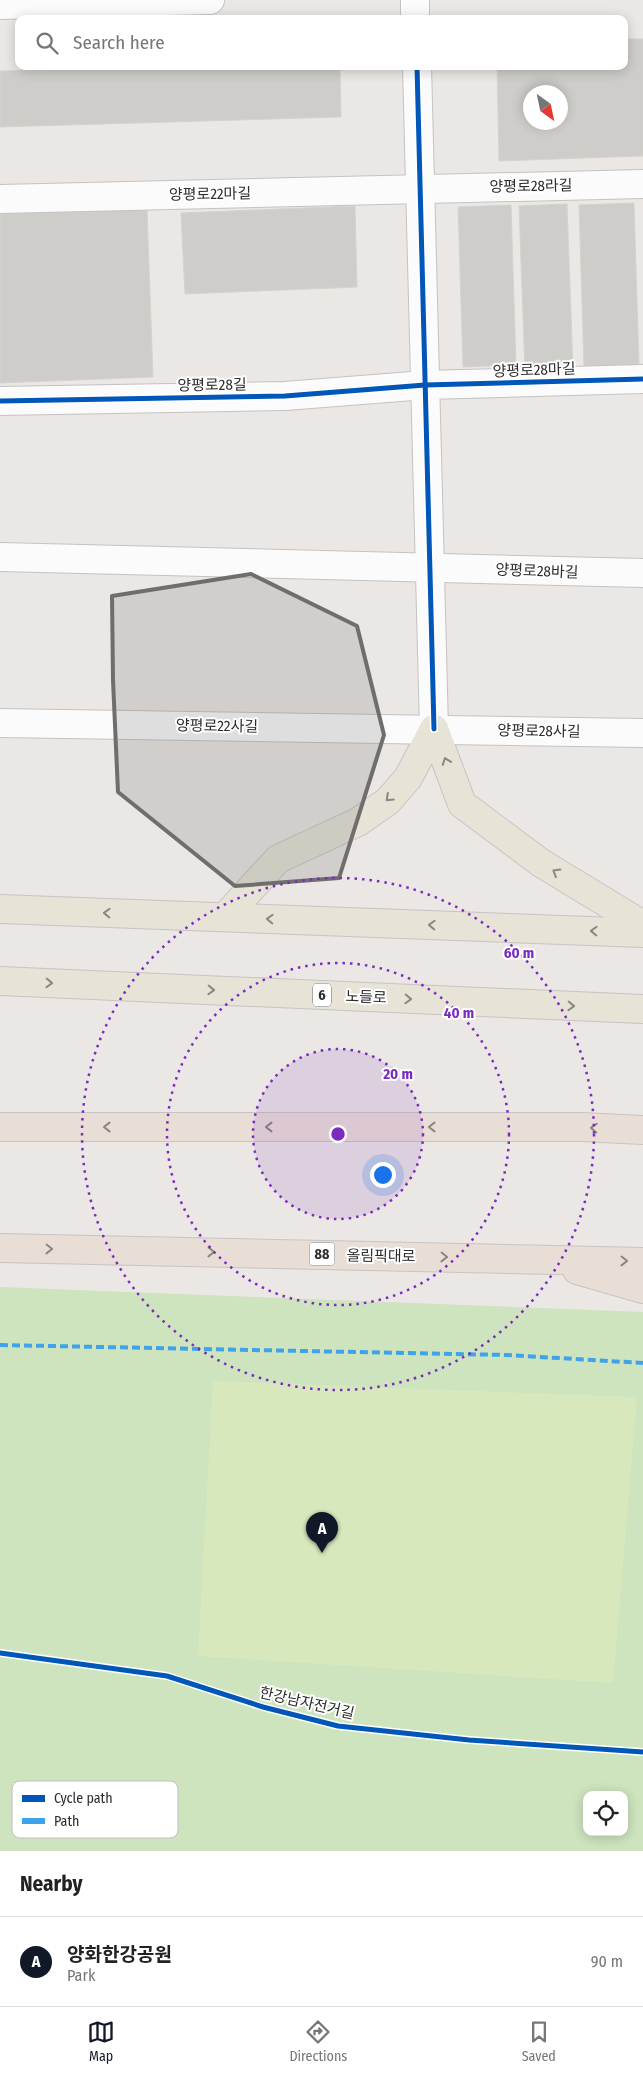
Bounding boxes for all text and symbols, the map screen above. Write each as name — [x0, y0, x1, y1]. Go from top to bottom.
search box — [15, 15, 628, 70]
icon: search — [33, 29, 61, 57]
text: Search here — [73, 31, 165, 54]
north arrow — [523, 85, 568, 130]
street label: 양평로28라길 — [489, 176, 573, 196]
street label: 양평로22마길 — [169, 184, 251, 204]
street label: 양평로28마길 — [492, 360, 576, 380]
street label: 양평로28길 — [177, 375, 247, 395]
street label: 양평로28바길 — [495, 561, 579, 581]
street label: 양평로22사길 — [176, 716, 258, 736]
street label: 양평로28사길 — [497, 721, 581, 741]
one-way arrow — [442, 757, 452, 765]
one-way arrow — [386, 793, 395, 802]
one-way arrow — [553, 869, 562, 879]
one-way arrow — [103, 907, 111, 918]
one-way arrow — [265, 913, 273, 924]
one-way arrow — [428, 919, 436, 930]
one-way arrow — [590, 925, 598, 936]
text: 60 m — [504, 944, 534, 962]
one-way arrow — [45, 978, 53, 989]
road number: 6 — [313, 984, 331, 1006]
one-way arrow — [207, 985, 215, 996]
street label: 노들로 — [345, 987, 387, 1007]
one-way arrow — [405, 993, 413, 1004]
one-way arrow — [567, 1000, 575, 1011]
text: 40 m — [444, 1004, 474, 1022]
text: 20 m — [382, 1065, 413, 1083]
one-way arrow — [103, 1122, 110, 1132]
one-way arrow — [265, 1122, 273, 1132]
one-way arrow — [428, 1122, 436, 1132]
one-way arrow — [590, 1122, 598, 1133]
centre of rings — [329, 1125, 347, 1143]
your location — [370, 1162, 396, 1188]
road number: 88 — [310, 1242, 334, 1266]
one-way arrow — [45, 1243, 53, 1254]
street label: 올림픽대로 — [346, 1246, 416, 1266]
one-way arrow — [208, 1247, 215, 1257]
one-way arrow — [440, 1252, 448, 1262]
one-way arrow — [620, 1256, 628, 1266]
pin: A — [306, 1512, 338, 1553]
street label: 한강남자전거길 — [258, 1683, 356, 1723]
legend — [12, 1781, 178, 1838]
text: Cycle path — [54, 1790, 113, 1807]
map controls — [583, 1791, 628, 1836]
button: locate — [583, 1791, 628, 1836]
text: Path — [54, 1813, 79, 1830]
text: Nearby — [20, 1871, 82, 1897]
text: 양화한강공원 — [67, 1943, 172, 1966]
text: A — [32, 1952, 40, 1971]
text: 90 m — [591, 1952, 623, 1971]
text: Park — [67, 1966, 95, 1985]
tab: Map — [87, 2018, 115, 2065]
tab: Directions — [289, 2018, 347, 2065]
tab: Saved — [522, 2018, 556, 2065]

